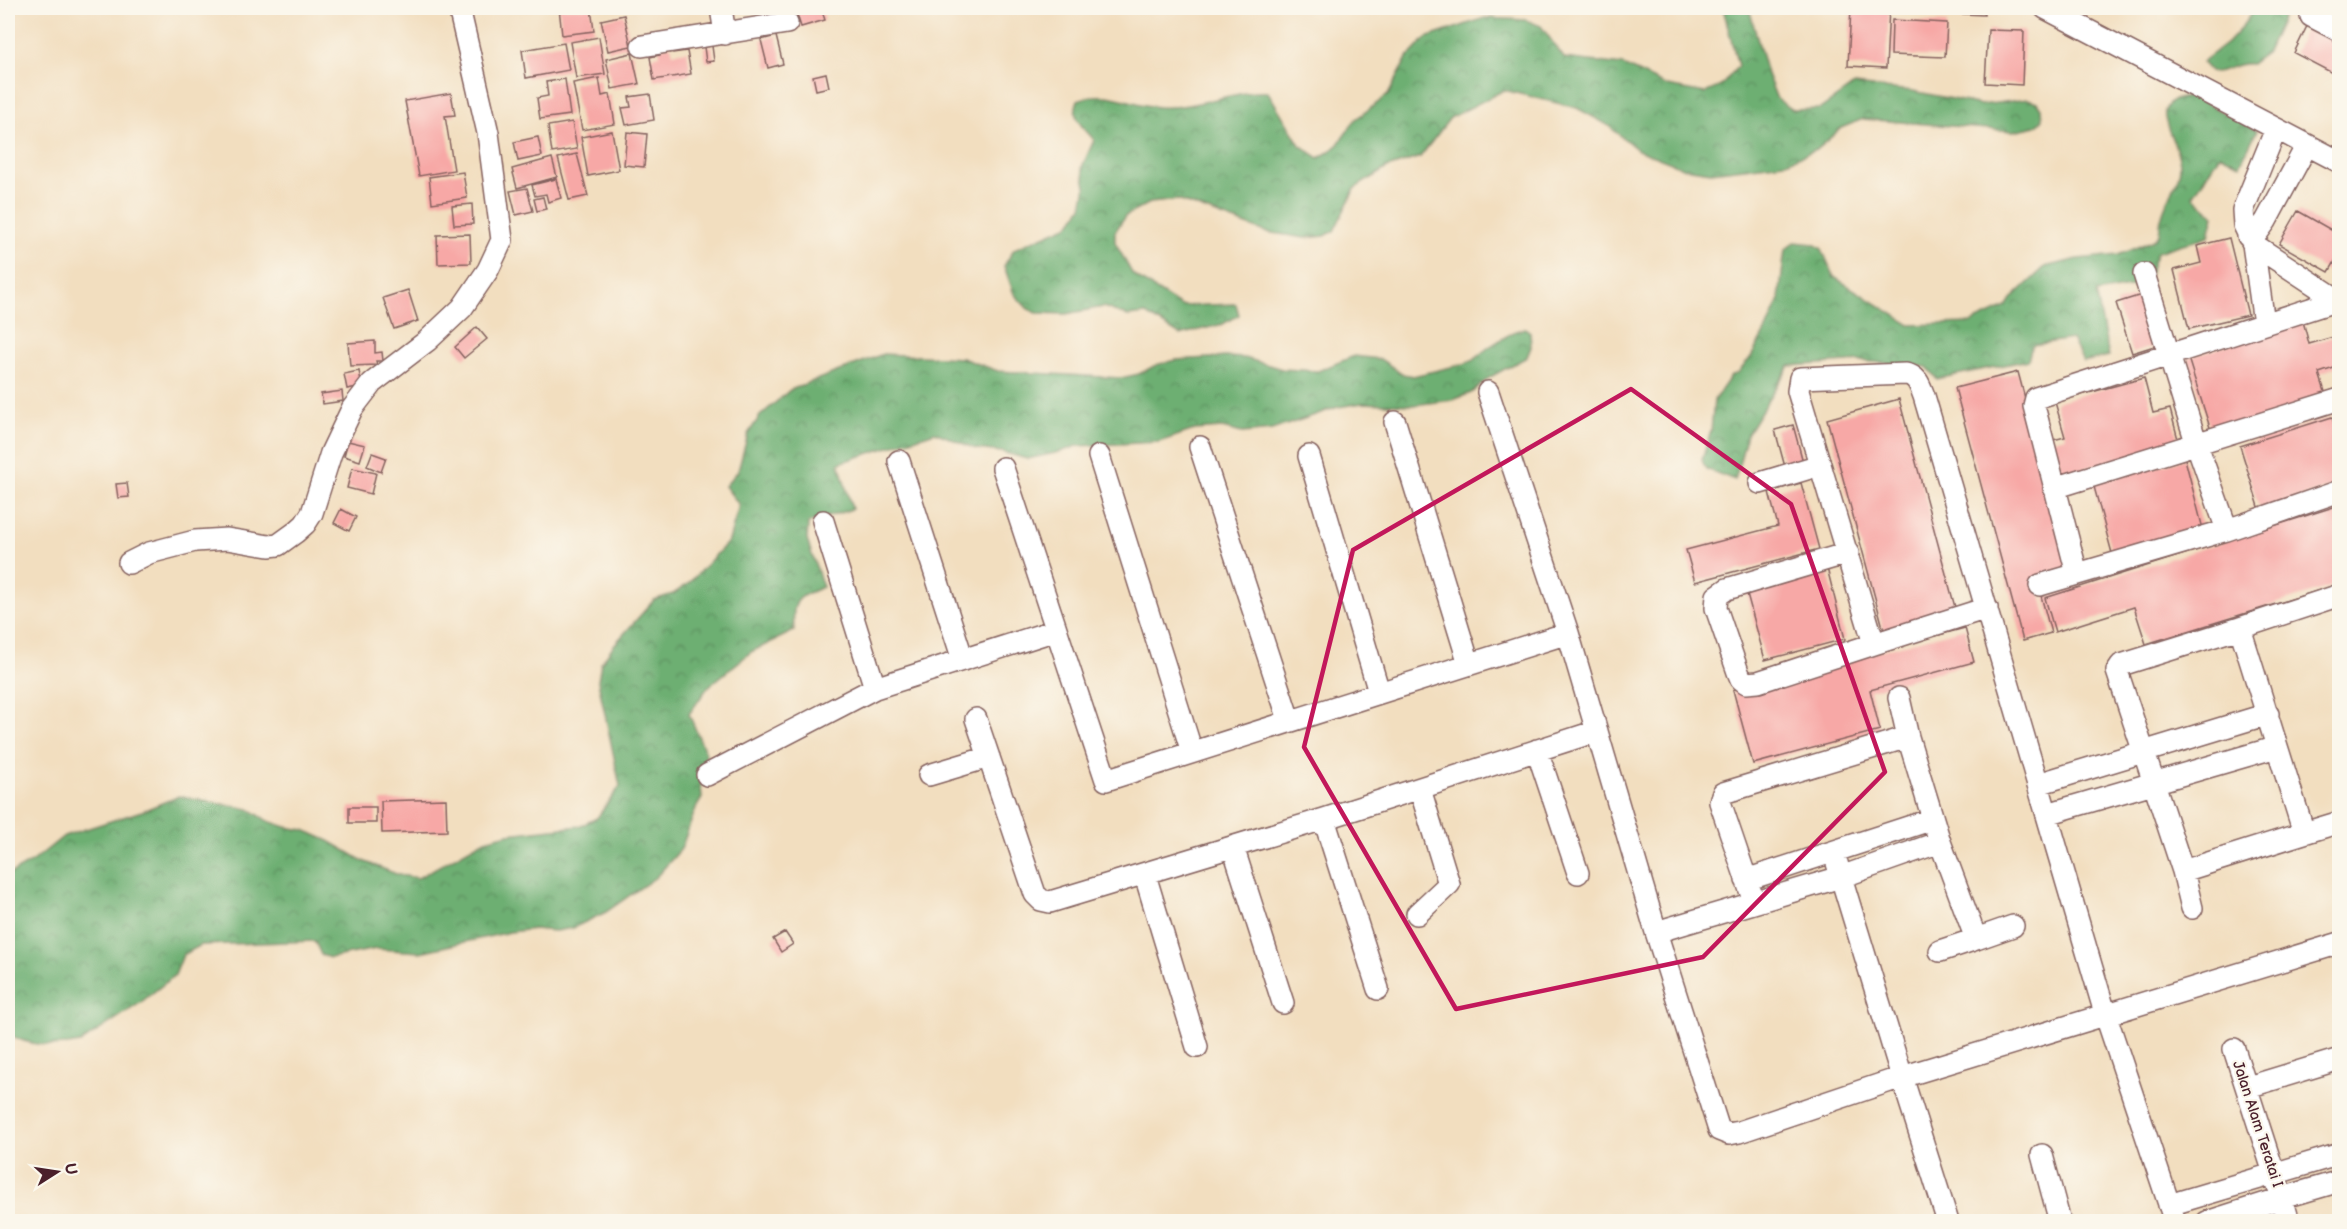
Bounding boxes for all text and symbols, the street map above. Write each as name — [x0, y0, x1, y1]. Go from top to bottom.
street label: Jalan Alam Teratai I — [2228, 1058, 2287, 1190]
north arrow — [27, 1142, 87, 1202]
text: U — [60, 1162, 81, 1177]

